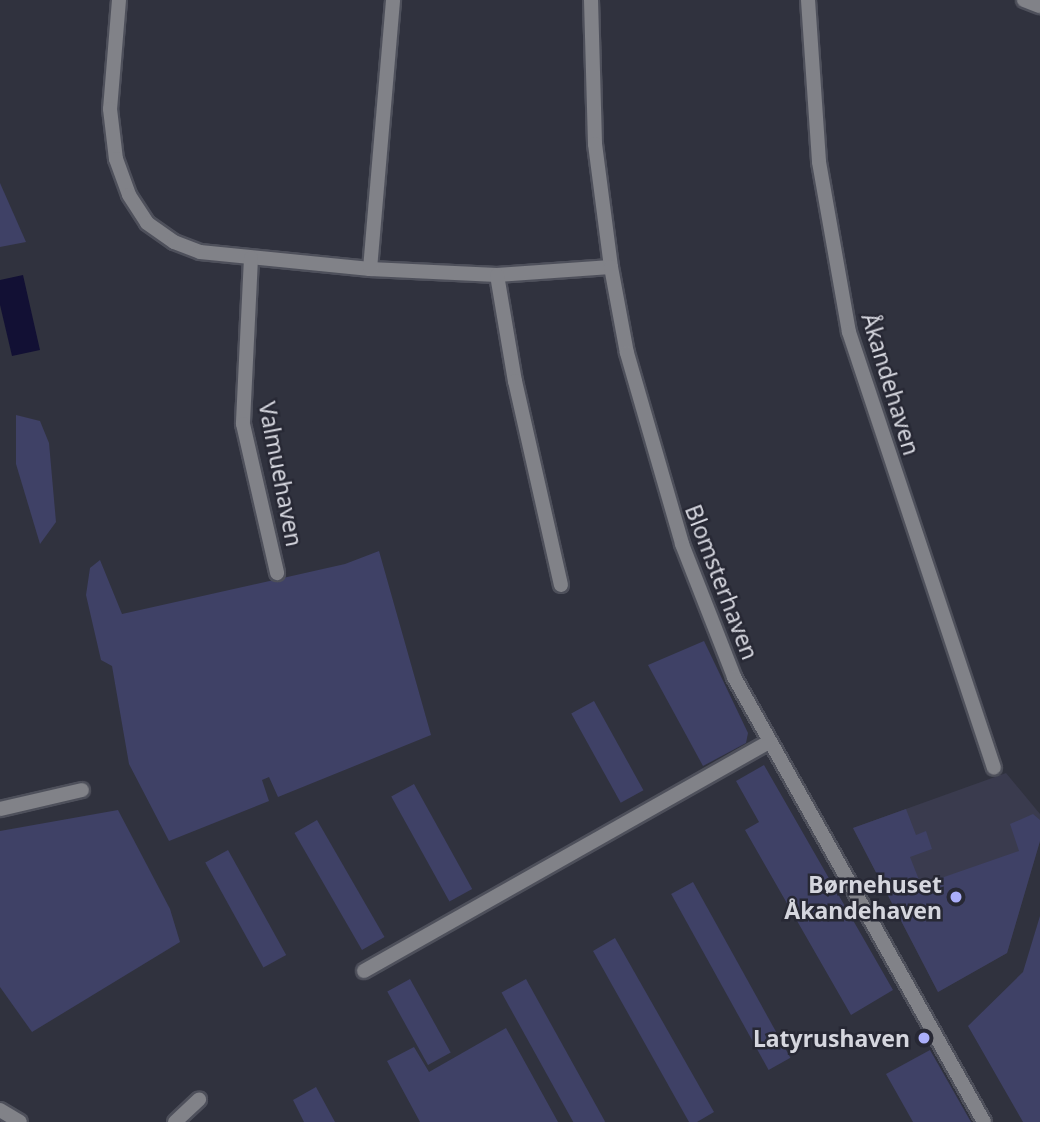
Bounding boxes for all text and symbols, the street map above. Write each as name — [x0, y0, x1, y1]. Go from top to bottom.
street label: Åkandehaven — [856, 310, 926, 458]
street label: Valmuehaven — [253, 399, 309, 549]
street label: Blomsterhaven — [680, 500, 764, 664]
place label: Børnehuset Åkandehaven — [784, 870, 942, 924]
marker: Børnehuset Åkandehaven — [948, 889, 964, 905]
place label: Latyrushaven — [753, 1024, 910, 1052]
marker: Latyrushaven — [916, 1030, 932, 1046]

